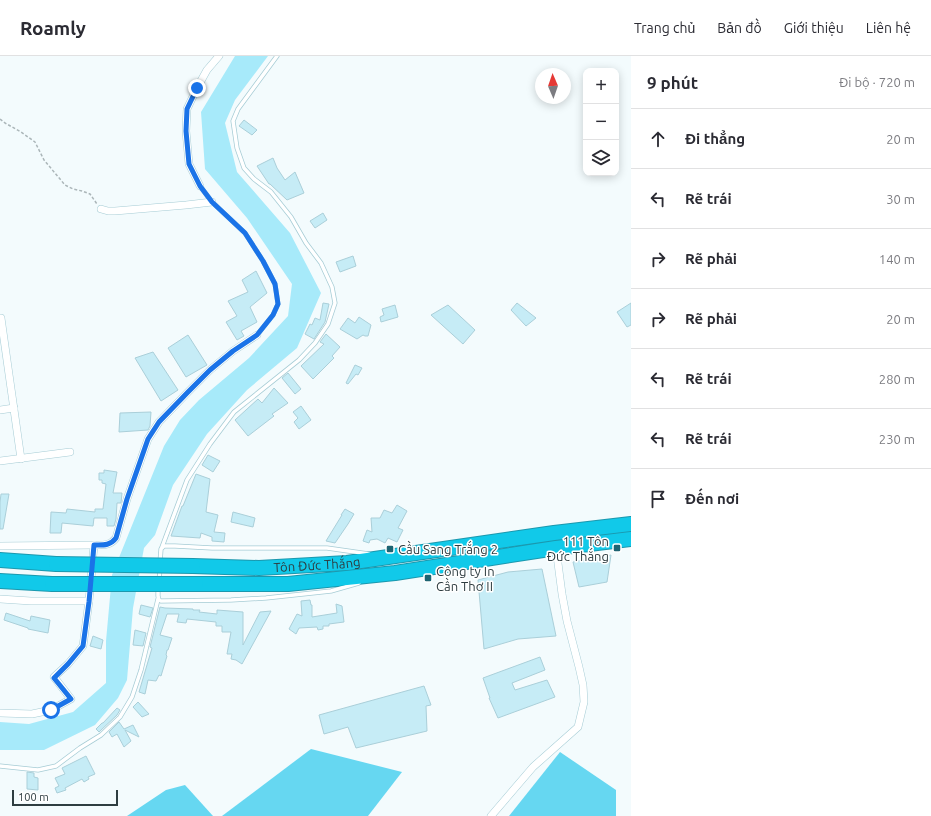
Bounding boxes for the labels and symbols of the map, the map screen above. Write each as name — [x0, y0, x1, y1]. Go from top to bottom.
north arrow — [535, 68, 571, 104]
route end — [188, 79, 206, 97]
place label: 111 Tôn Đức Thắng — [547, 534, 609, 563]
place label: Cầu Sang Trắng 2 — [398, 540, 498, 556]
marker: 111 Tôn Đức Thắng — [612, 543, 622, 553]
marker: Cầu Sang Trắng 2 — [385, 544, 395, 554]
street label: Tôn Đức Thắng — [273, 554, 361, 574]
place label: Công ty In Cần Thơ II — [436, 564, 495, 593]
marker: Công ty In Cần Thơ II — [423, 573, 433, 583]
route start — [42, 701, 60, 719]
scale bar — [12, 788, 118, 807]

